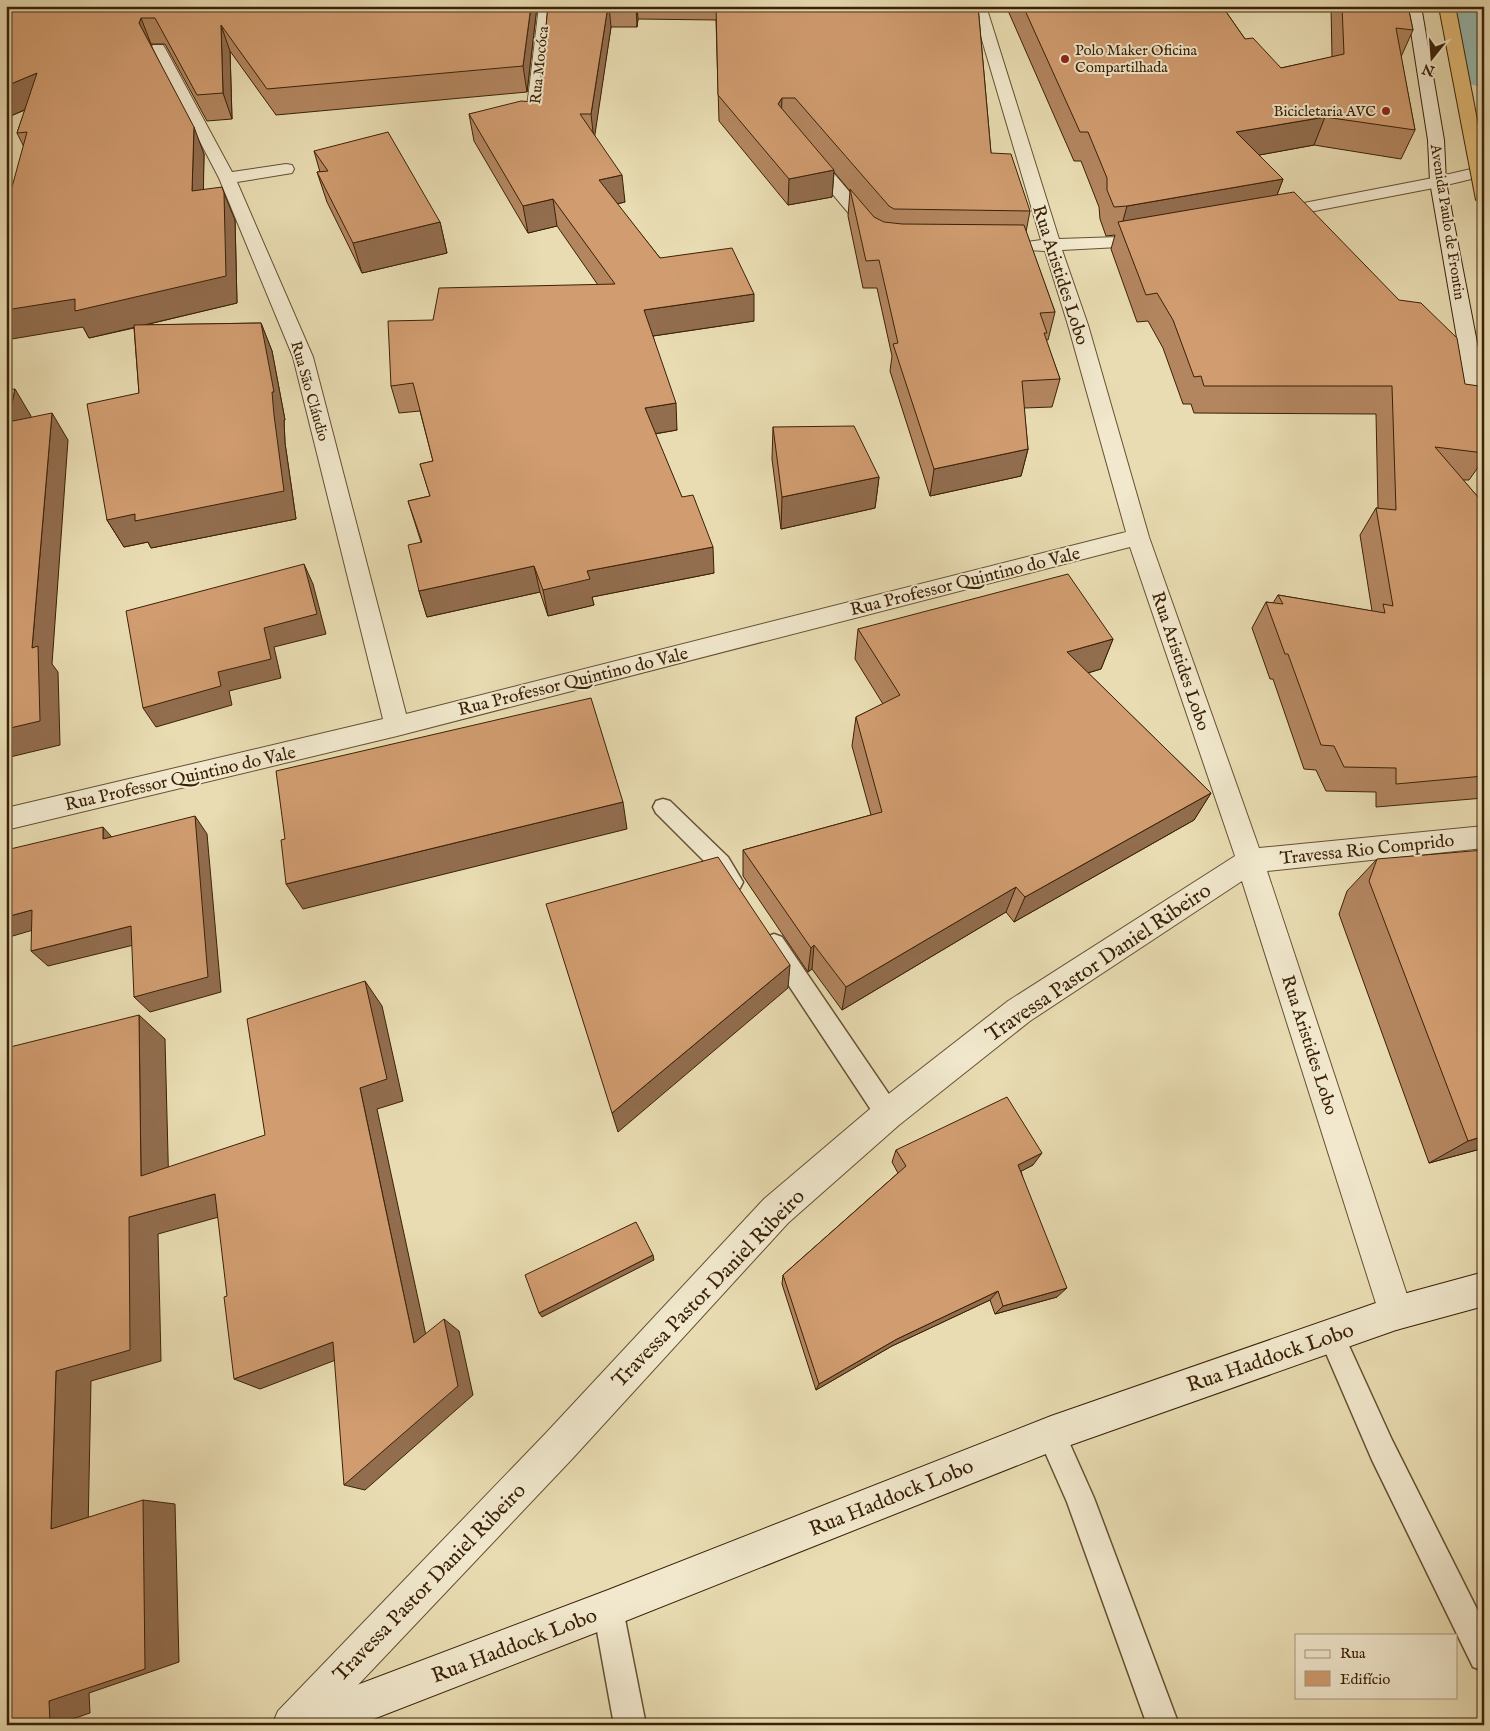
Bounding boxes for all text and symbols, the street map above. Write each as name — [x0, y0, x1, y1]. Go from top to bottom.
street label: Rua Mocóca — [526, 25, 553, 105]
north arrow — [1408, 32, 1458, 82]
place label: Polo Maker Oficina Compartilhada — [1075, 41, 1198, 77]
marker: Polo Maker Oficina Compartilhada — [1059, 53, 1071, 65]
text: N — [1420, 59, 1438, 80]
place label: Bicicletaria AVC — [1274, 102, 1376, 121]
marker: Bicicletaria AVC — [1380, 105, 1392, 117]
street label: Avenida Paulo de Frontin — [1426, 142, 1469, 301]
street label: Rua Aristides Lobo — [1026, 203, 1093, 349]
street label: Rua São Cláudio — [286, 339, 333, 444]
street label: Rua Professor Quintino do Vale — [848, 543, 1083, 622]
street label: Rua Aristides Lobo — [1145, 589, 1214, 734]
street label: Rua Professor Quintino do Vale — [456, 643, 691, 722]
street label: Rua Professor Quintino do Vale — [63, 742, 298, 817]
street label: Travessa Rio Comprido — [1279, 830, 1456, 871]
street label: Travessa Pastor Daniel Ribeiro — [981, 878, 1217, 1049]
street label: Rua Aristides Lobo — [1275, 973, 1342, 1119]
street label: Travessa Pastor Daniel Ribeiro — [607, 1184, 811, 1394]
street label: Rua Haddock Lobo — [1183, 1317, 1358, 1400]
street label: Rua Haddock Lobo — [805, 1453, 978, 1544]
street label: Travessa Pastor Daniel Ribeiro — [328, 1478, 532, 1688]
street label: Rua Haddock Lobo — [428, 1602, 601, 1690]
legend — [1295, 1634, 1458, 1698]
text: Rua — [1340, 1644, 1366, 1663]
text: Edifício — [1340, 1670, 1390, 1689]

